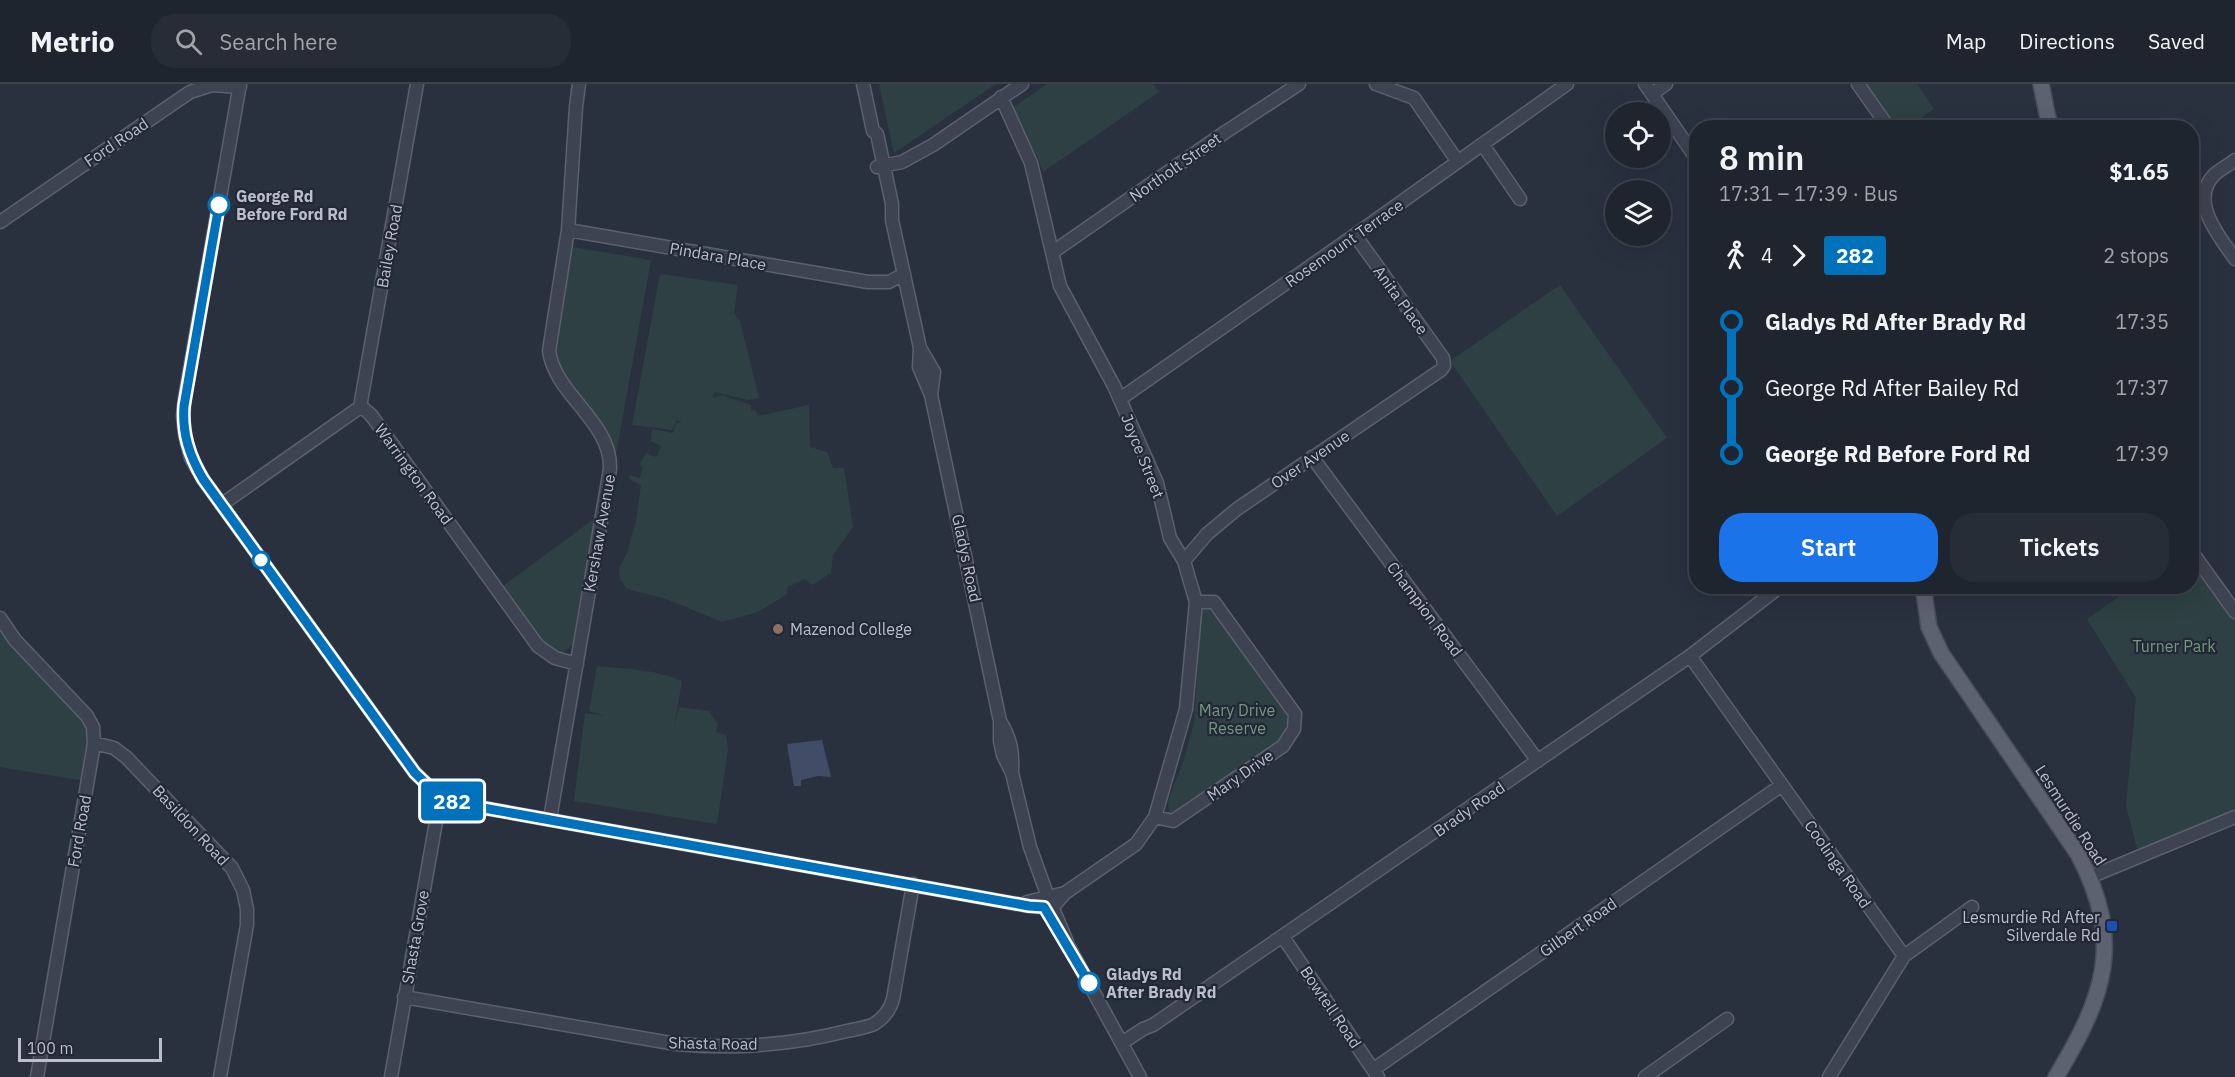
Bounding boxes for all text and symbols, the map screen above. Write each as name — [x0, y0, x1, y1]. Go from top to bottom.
search box — [151, 14, 571, 68]
text: Metrio — [30, 23, 115, 60]
icon: search — [172, 25, 205, 58]
text: Search here — [220, 27, 337, 56]
text: Map — [1946, 27, 1986, 55]
text: Directions — [2019, 27, 2115, 55]
text: Saved — [2148, 27, 2205, 55]
map controls — [1605, 102, 1671, 246]
button: locate — [1605, 102, 1671, 168]
street label: Ford Road — [80, 113, 152, 171]
street label: Northolt Street — [1125, 128, 1225, 206]
text: 8 min — [1719, 136, 1804, 179]
text: $1.65 — [2109, 157, 2169, 186]
button: layers — [1605, 180, 1671, 246]
text: 17:31 – 17:39 · Bus — [1719, 180, 1898, 207]
place label: George Rd Before Ford Rd — [236, 186, 348, 224]
marker: George Rd Before Ford Rd — [208, 194, 230, 216]
street label: Rosemount Terrace — [1281, 195, 1407, 291]
street label: Bailey Road — [372, 203, 406, 289]
street label: Pindara Place — [668, 238, 768, 274]
icon: walk — [1719, 239, 1752, 272]
icon: forward — [1782, 239, 1815, 272]
text: 282 — [1836, 241, 1874, 269]
text: 4 — [1761, 242, 1773, 269]
text: 2 stops — [2103, 242, 2169, 269]
street label: Anita Place — [1369, 262, 1433, 339]
text: Gladys Rd After Brady Rd — [1765, 307, 2026, 336]
text: 17:35 — [2115, 308, 2169, 335]
text: George Rd After Bailey Rd — [1765, 373, 2019, 402]
text: 17:37 — [2115, 374, 2169, 401]
street label: Joyce Street — [1117, 411, 1169, 501]
street label: Warrington Road — [371, 420, 457, 528]
street label: Over Avenue — [1267, 425, 1353, 493]
text: George Rd Before Ford Rd — [1765, 439, 2030, 468]
text: 17:39 — [2115, 440, 2169, 467]
street label: Kershaw Avenue — [579, 472, 619, 593]
street label: Gladys Road — [948, 512, 986, 604]
button: Start — [1719, 513, 1938, 582]
button: Tickets — [1950, 513, 2169, 582]
unlabelled marker — [252, 551, 270, 569]
street label: Champion Road — [1383, 558, 1467, 660]
place label: Mazenod College — [790, 619, 912, 639]
marker: Mazenod College — [771, 622, 785, 636]
park label: Turner Park — [2132, 636, 2216, 656]
park label: Mary Drive Reserve — [1199, 700, 1275, 738]
street label: Mary Drive — [1203, 745, 1277, 805]
street label: Lesmurdie Road — [2031, 761, 2111, 869]
street label: Brady Road — [1429, 777, 1509, 841]
street label: Basildon Road — [149, 781, 233, 869]
line badge: 282 — [418, 782, 486, 820]
text: 282 — [433, 787, 471, 815]
street label: Ford Road — [63, 793, 95, 869]
street label: Coolinga Road — [1800, 816, 1876, 912]
street label: Shasta Grove — [397, 888, 433, 985]
street label: Gilbert Road — [1536, 893, 1620, 961]
place label: Lesmurdie Rd After Silverdale Rd — [1962, 907, 2100, 945]
marker: Lesmurdie Rd After Silverdale Rd — [2105, 919, 2119, 933]
street label: Bowtell Road — [1296, 962, 1366, 1052]
place label: Gladys Rd After Brady Rd — [1106, 964, 1216, 1002]
marker: Gladys Rd After Brady Rd — [1078, 972, 1100, 994]
street label: Shasta Road — [668, 1032, 758, 1054]
scale bar — [18, 1035, 162, 1062]
text: 100 m — [27, 1038, 74, 1058]

